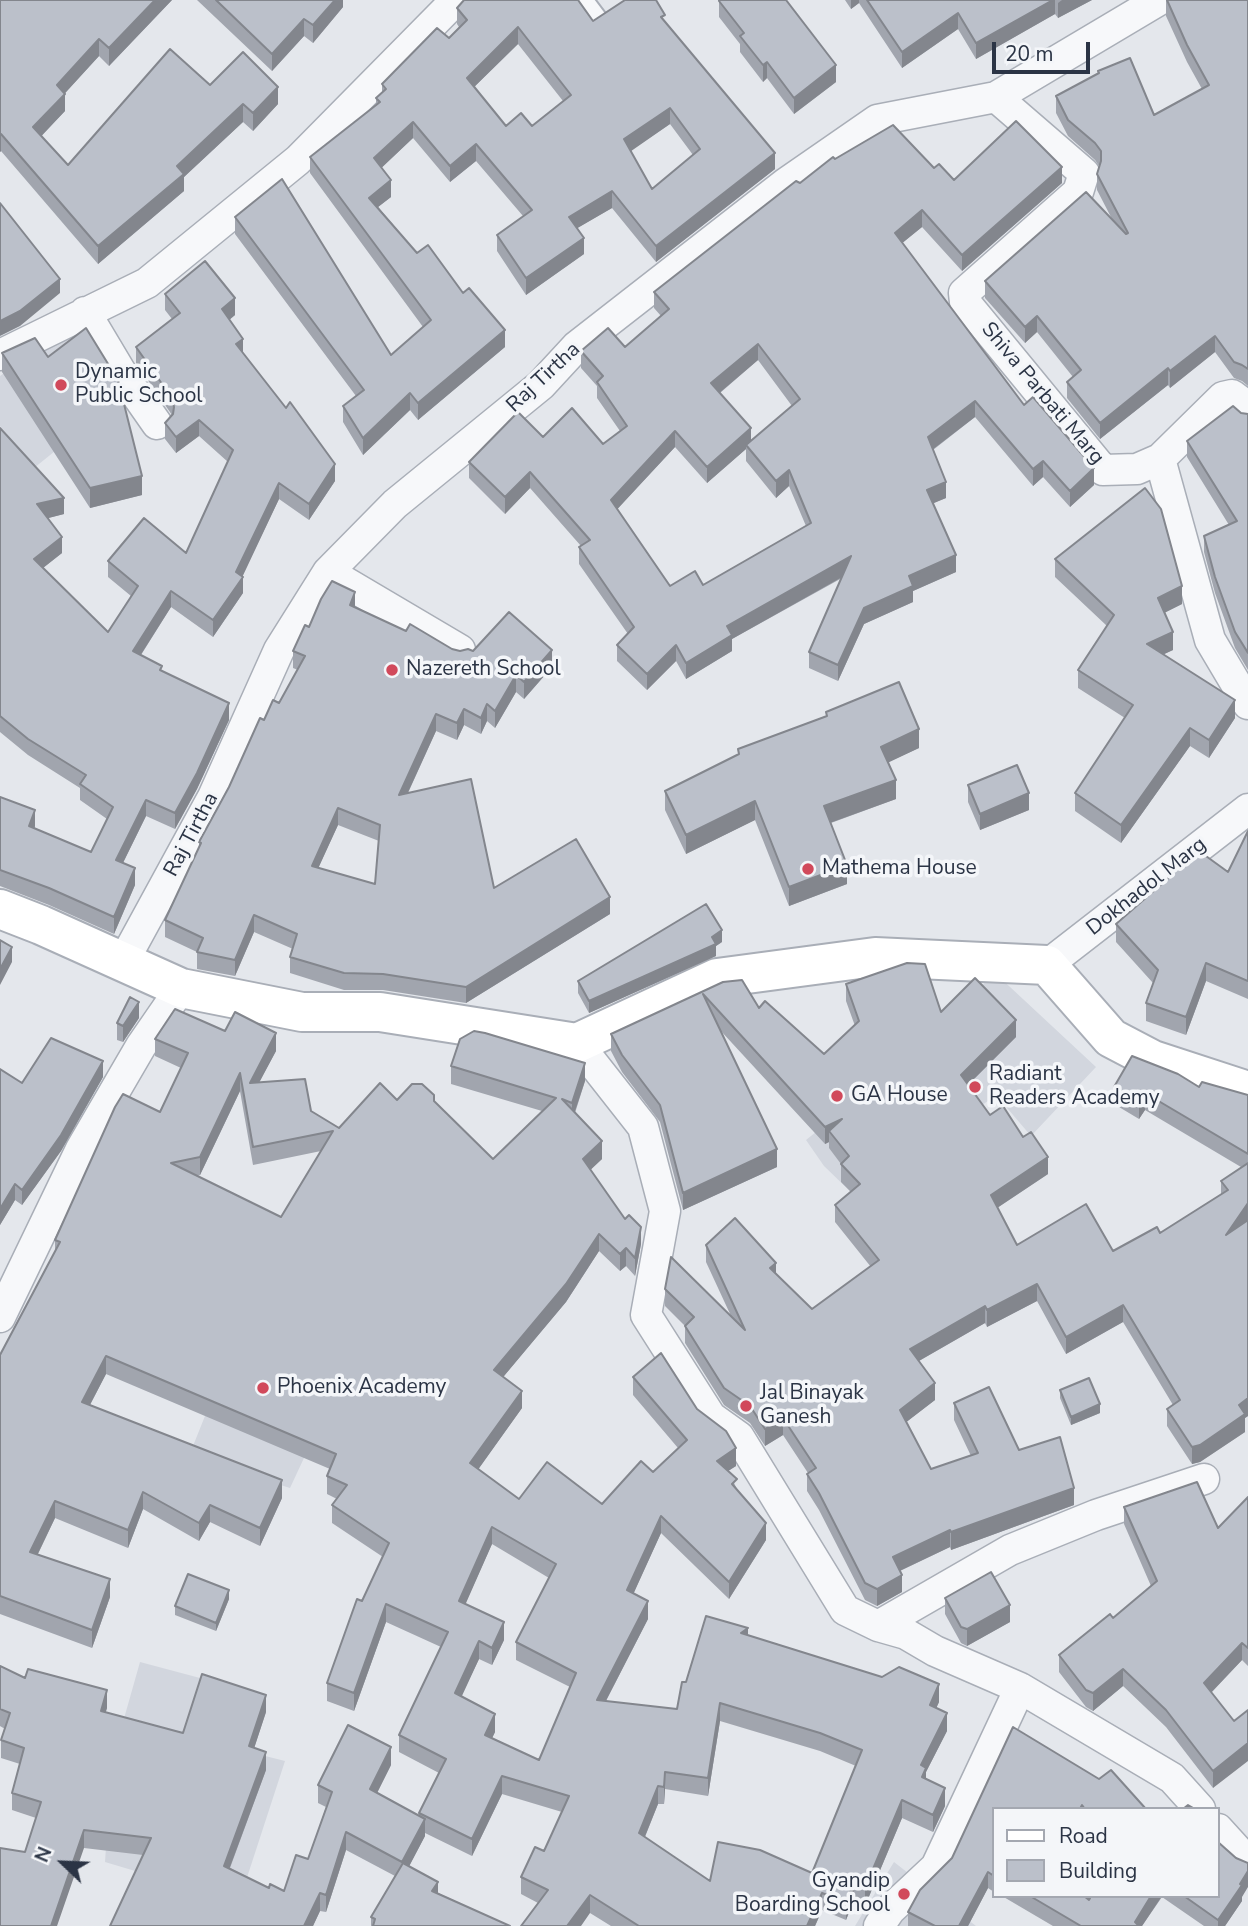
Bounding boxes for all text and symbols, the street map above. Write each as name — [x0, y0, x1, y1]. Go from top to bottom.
scale bar — [996, 28, 1094, 72]
text: 20 m — [1005, 40, 1054, 68]
street label: Shiva Parbati Marg — [975, 318, 1109, 470]
street label: Raj Tirtha — [502, 338, 586, 418]
place label: Dynamic Public School — [75, 360, 203, 410]
marker: Dynamic Public School — [53, 377, 69, 393]
place label: Nazereth School — [406, 657, 561, 683]
marker: Nazereth School — [384, 662, 400, 678]
street label: Raj Tirtha — [159, 789, 225, 881]
street label: Dokhadol Marg — [1082, 832, 1212, 942]
place label: Mathema House — [822, 856, 977, 882]
marker: Mathema House — [800, 861, 816, 877]
place label: Radiant Readers Academy — [989, 1062, 1159, 1112]
marker: Radiant Readers Academy — [967, 1079, 983, 1095]
place label: GA House — [851, 1083, 948, 1109]
marker: GA House — [829, 1088, 845, 1104]
place label: Phoenix Academy — [277, 1375, 446, 1401]
marker: Phoenix Academy — [255, 1380, 271, 1396]
place label: Jal Binayak Ganesh — [760, 1381, 864, 1431]
marker: Jal Binayak Ganesh — [738, 1398, 754, 1414]
legend — [992, 1807, 1220, 1898]
text: Road — [1059, 1822, 1108, 1850]
north arrow — [28, 1828, 98, 1898]
text: N — [29, 1843, 58, 1866]
text: Building — [1059, 1857, 1137, 1885]
place label: Gyandip Boarding School — [735, 1869, 890, 1919]
marker: Gyandip Boarding School — [896, 1886, 912, 1902]

